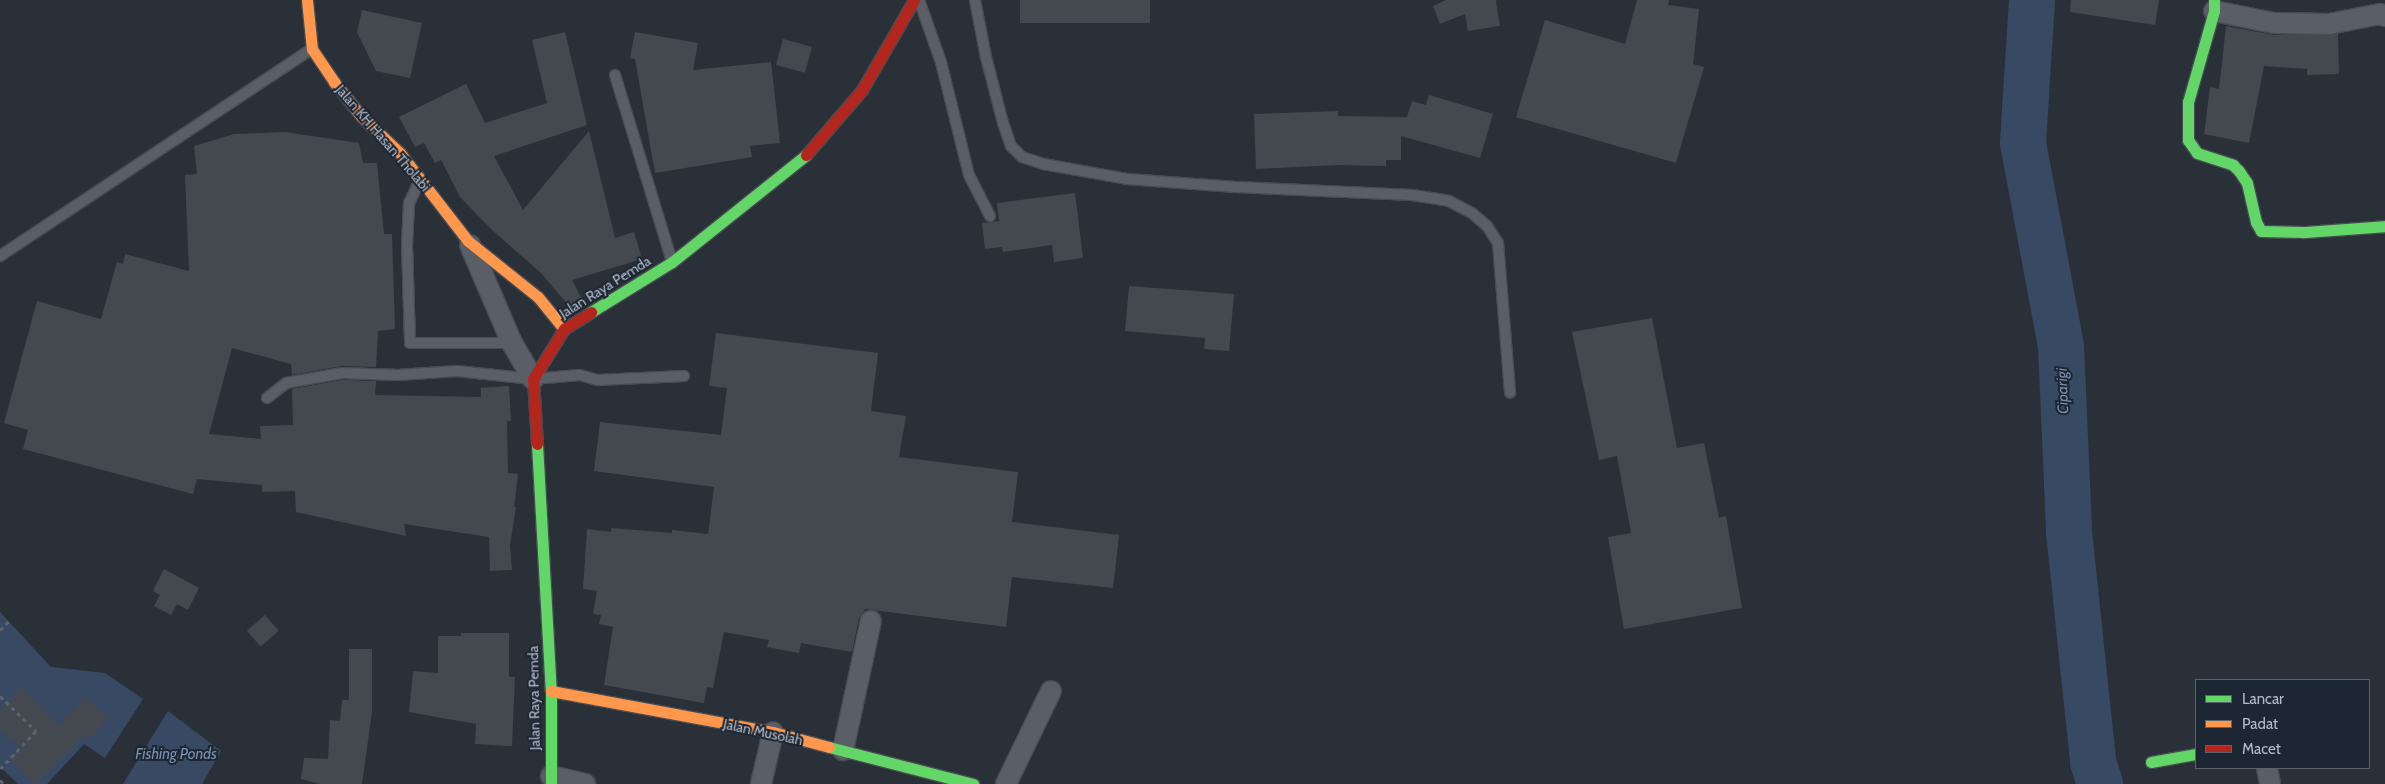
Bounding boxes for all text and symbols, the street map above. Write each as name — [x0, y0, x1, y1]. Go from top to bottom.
street label: Jalan KH Hasan Tholabi — [332, 81, 434, 195]
street label: Jalan Raya Pemda — [556, 252, 654, 322]
water label: Ciparigi — [2053, 368, 2073, 414]
street label: Jalan Raya Pemda — [525, 646, 543, 750]
legend — [2195, 679, 2370, 769]
text: Lancar — [2242, 690, 2284, 708]
street label: Jalan Musolah — [722, 715, 804, 749]
text: Padat — [2242, 715, 2278, 733]
text: Macet — [2242, 740, 2281, 758]
water label: Fishing Ponds — [135, 746, 217, 764]

